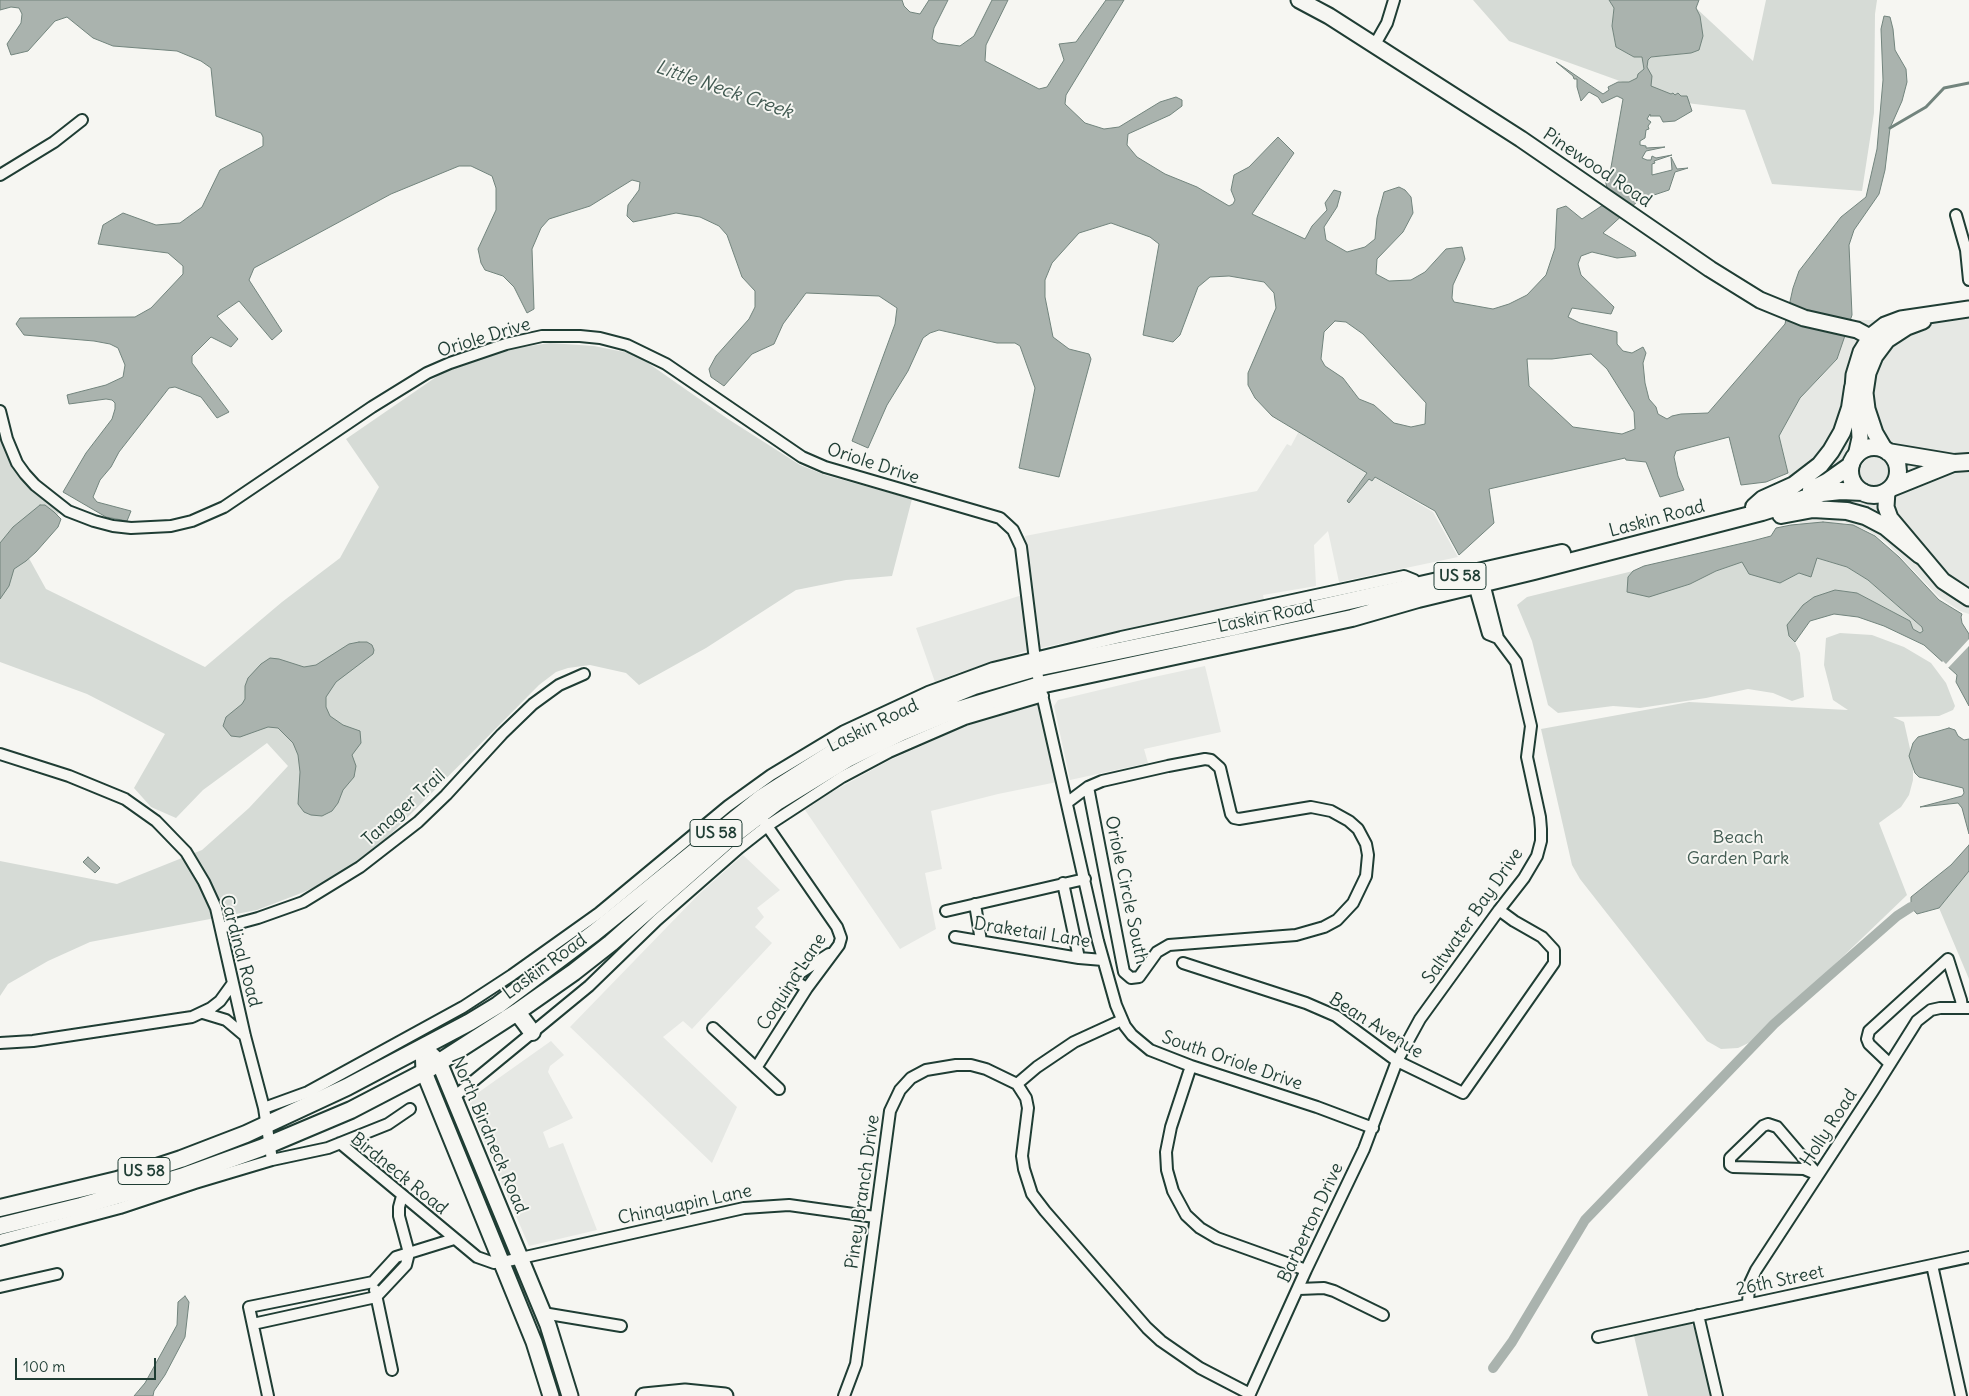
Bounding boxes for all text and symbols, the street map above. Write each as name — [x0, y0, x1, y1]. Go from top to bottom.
water label: Little Neck Creek — [653, 56, 795, 124]
street label: Pinewood Road — [1539, 124, 1655, 212]
street label: Oriole Drive — [435, 314, 533, 362]
street label: Oriole Drive — [824, 439, 922, 489]
street label: Laskin Road — [1607, 496, 1707, 542]
road number: US 58 — [1434, 562, 1486, 590]
street label: Laskin Road — [1216, 596, 1316, 638]
street label: Laskin Road — [824, 695, 922, 757]
street label: Tanager Trail — [358, 765, 450, 851]
street label: Oriole Circle South — [1100, 814, 1152, 966]
road number: US 58 — [690, 820, 742, 846]
park label: Beach Garden Park — [1687, 827, 1789, 870]
street label: Saltwater Bay Drive — [1418, 844, 1528, 988]
street label: Cardinal Road — [215, 893, 265, 1009]
street label: Draketail Lane — [972, 913, 1092, 953]
street label: Laskin Road — [499, 929, 591, 1005]
street label: Coquina Lane — [753, 929, 831, 1035]
street label: Bean Avenue — [1325, 989, 1427, 1063]
street label: South Oriole Drive — [1159, 1027, 1305, 1095]
street label: North Birdneck Road — [446, 1053, 532, 1217]
street label: Holly Road — [1796, 1085, 1862, 1171]
street label: Piney Branch Drive — [841, 1113, 885, 1271]
street label: Birdneck Road — [346, 1128, 452, 1220]
road number: US 58 — [118, 1158, 170, 1184]
street label: Barberton Drive — [1274, 1160, 1348, 1286]
street label: Chinquapin Lane — [616, 1180, 754, 1230]
street label: 26th Street — [1734, 1261, 1826, 1301]
scale bar — [18, 1348, 159, 1380]
text: 100 m — [23, 1357, 65, 1376]

